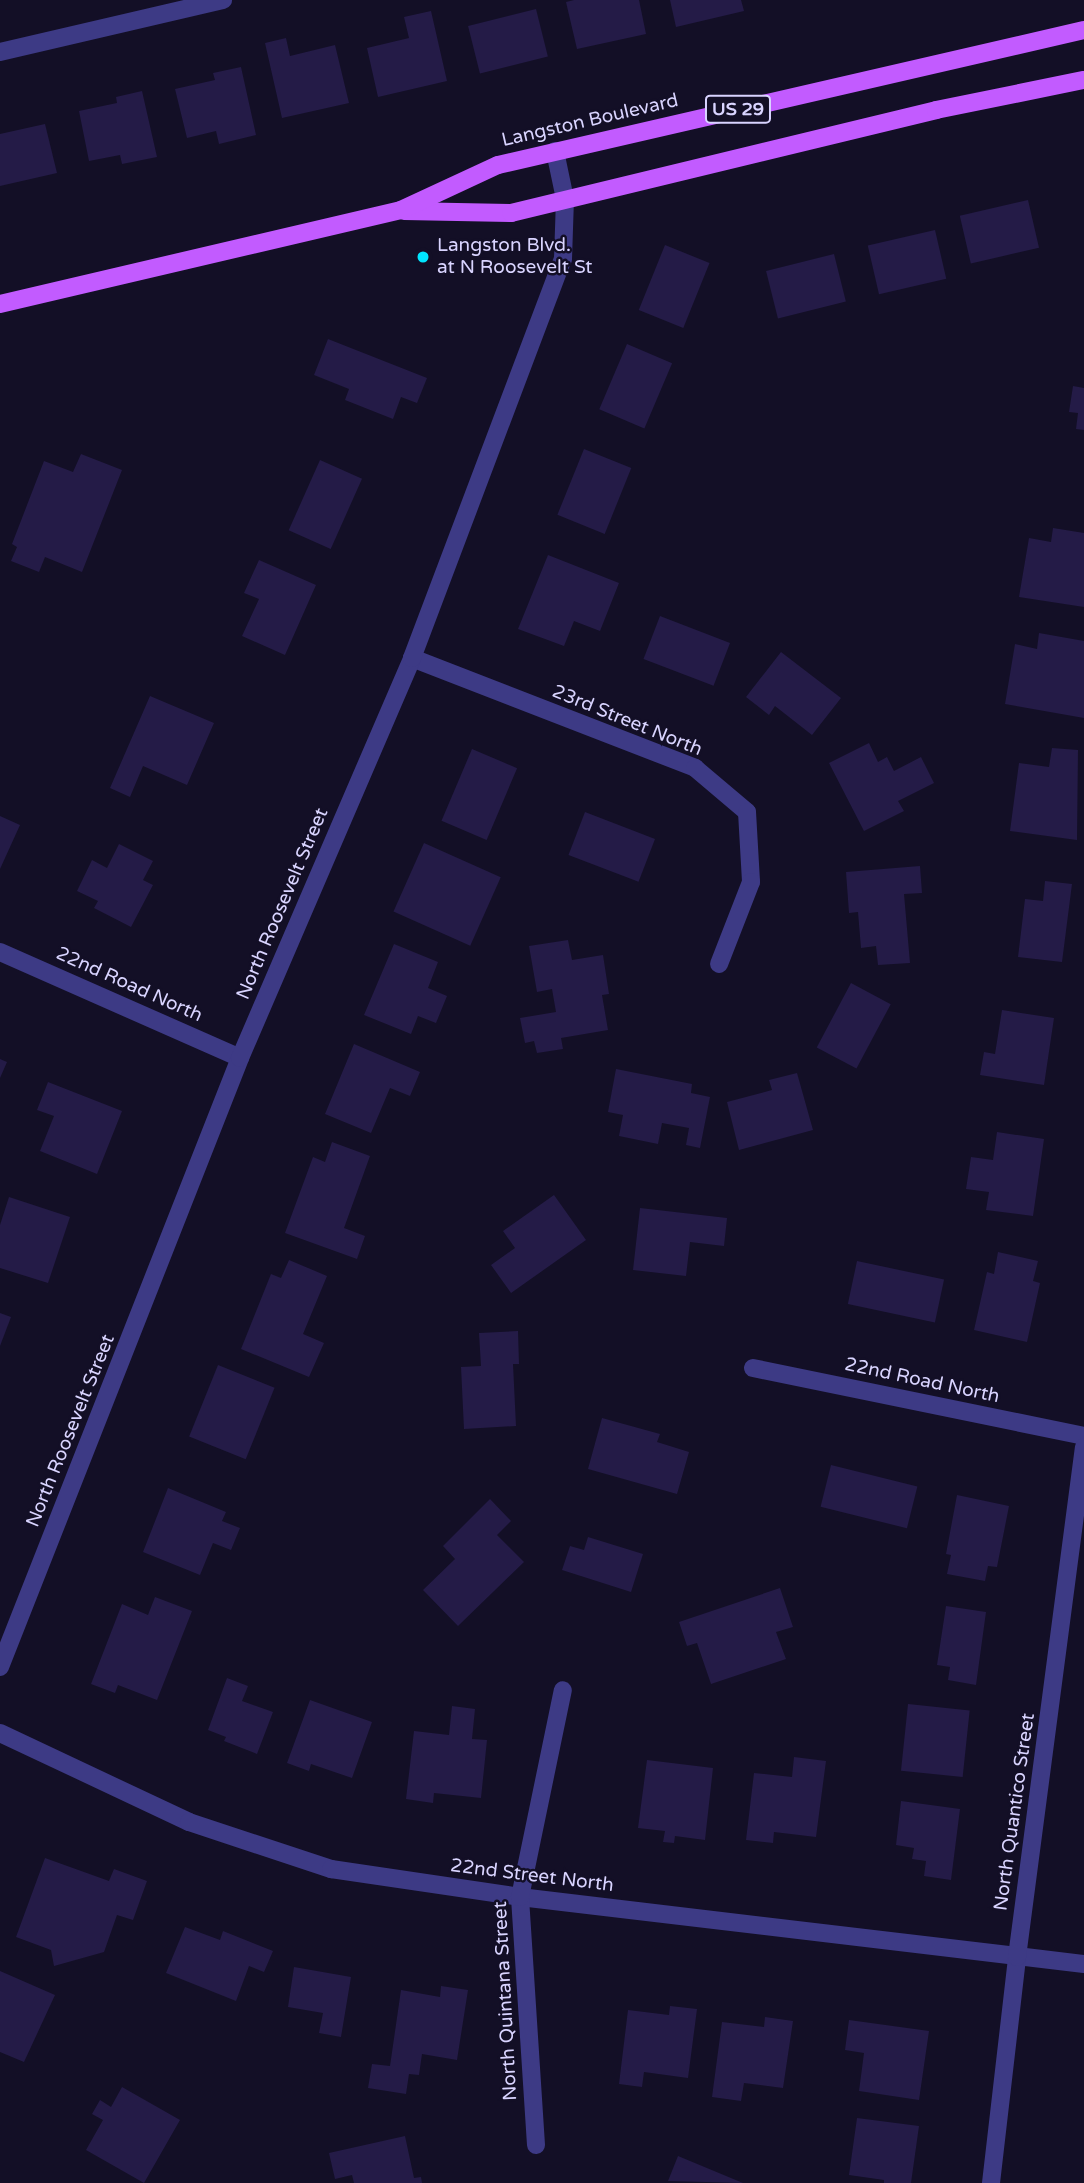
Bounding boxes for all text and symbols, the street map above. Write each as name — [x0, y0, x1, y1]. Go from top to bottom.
street label: Langston Boulevard — [499, 90, 681, 152]
road number: US 29 — [705, 94, 771, 124]
place label: Langston Blvd. at N Roosevelt St — [437, 235, 592, 279]
marker: Langston Blvd. at N Roosevelt St — [415, 249, 431, 265]
street label: 23rd Street North — [549, 681, 705, 761]
street label: North Roosevelt Street — [232, 805, 334, 1003]
street label: 22nd Road North — [52, 943, 206, 1027]
street label: North Roosevelt Street — [22, 1331, 120, 1531]
street label: 22nd Road North — [843, 1353, 1001, 1409]
street label: North Quantico Street — [990, 1712, 1040, 1912]
street label: 22nd Street North — [449, 1855, 615, 1897]
street label: North Quintana Street — [489, 1901, 523, 2101]

